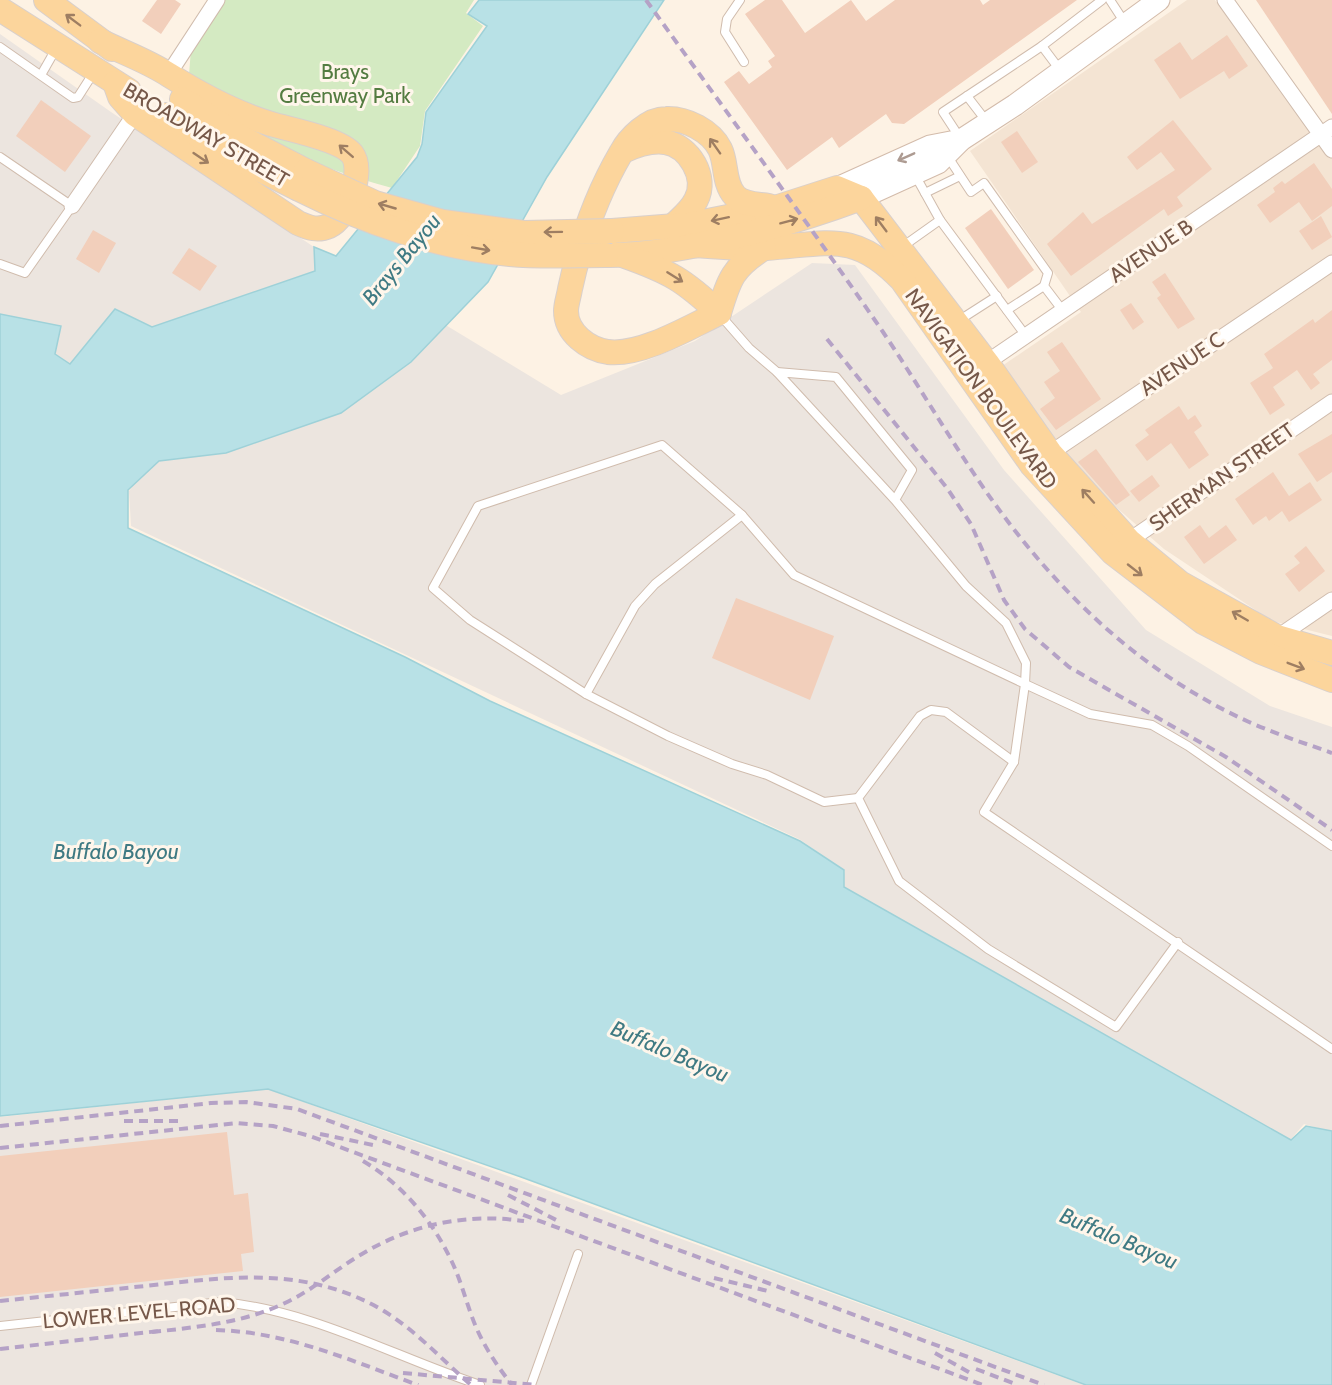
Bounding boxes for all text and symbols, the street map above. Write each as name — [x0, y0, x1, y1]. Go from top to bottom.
one-way arrow — [65, 14, 81, 27]
park label: Brays Greenway Park — [279, 59, 411, 108]
street label: BROADWAY STREET — [119, 77, 294, 192]
one-way arrow — [709, 138, 721, 154]
one-way arrow — [338, 145, 354, 159]
one-way arrow — [193, 152, 209, 164]
one-way arrow — [897, 152, 915, 163]
one-way arrow — [378, 200, 397, 211]
water label: Brays Bayou — [356, 208, 447, 311]
one-way arrow — [711, 213, 730, 225]
street label: AVENUE B — [1104, 214, 1197, 288]
one-way arrow — [779, 215, 798, 227]
one-way arrow — [875, 216, 888, 232]
one-way arrow — [544, 226, 564, 238]
one-way arrow — [471, 244, 491, 255]
one-way arrow — [666, 271, 683, 283]
street label: NAVIGATION BOULEVARD — [900, 284, 1063, 494]
street label: AVENUE C — [1135, 326, 1228, 401]
street label: SHERMAN STREET — [1144, 417, 1299, 536]
one-way arrow — [1081, 488, 1095, 503]
one-way arrow — [1126, 564, 1142, 576]
one-way arrow — [1231, 609, 1248, 621]
one-way arrow — [1287, 661, 1305, 672]
water label: Buffalo Bayou — [53, 838, 179, 865]
water label: Buffalo Bayou — [607, 1015, 733, 1088]
water label: Buffalo Bayou — [1056, 1202, 1182, 1275]
street label: LOWER LEVEL ROAD — [41, 1292, 236, 1333]

